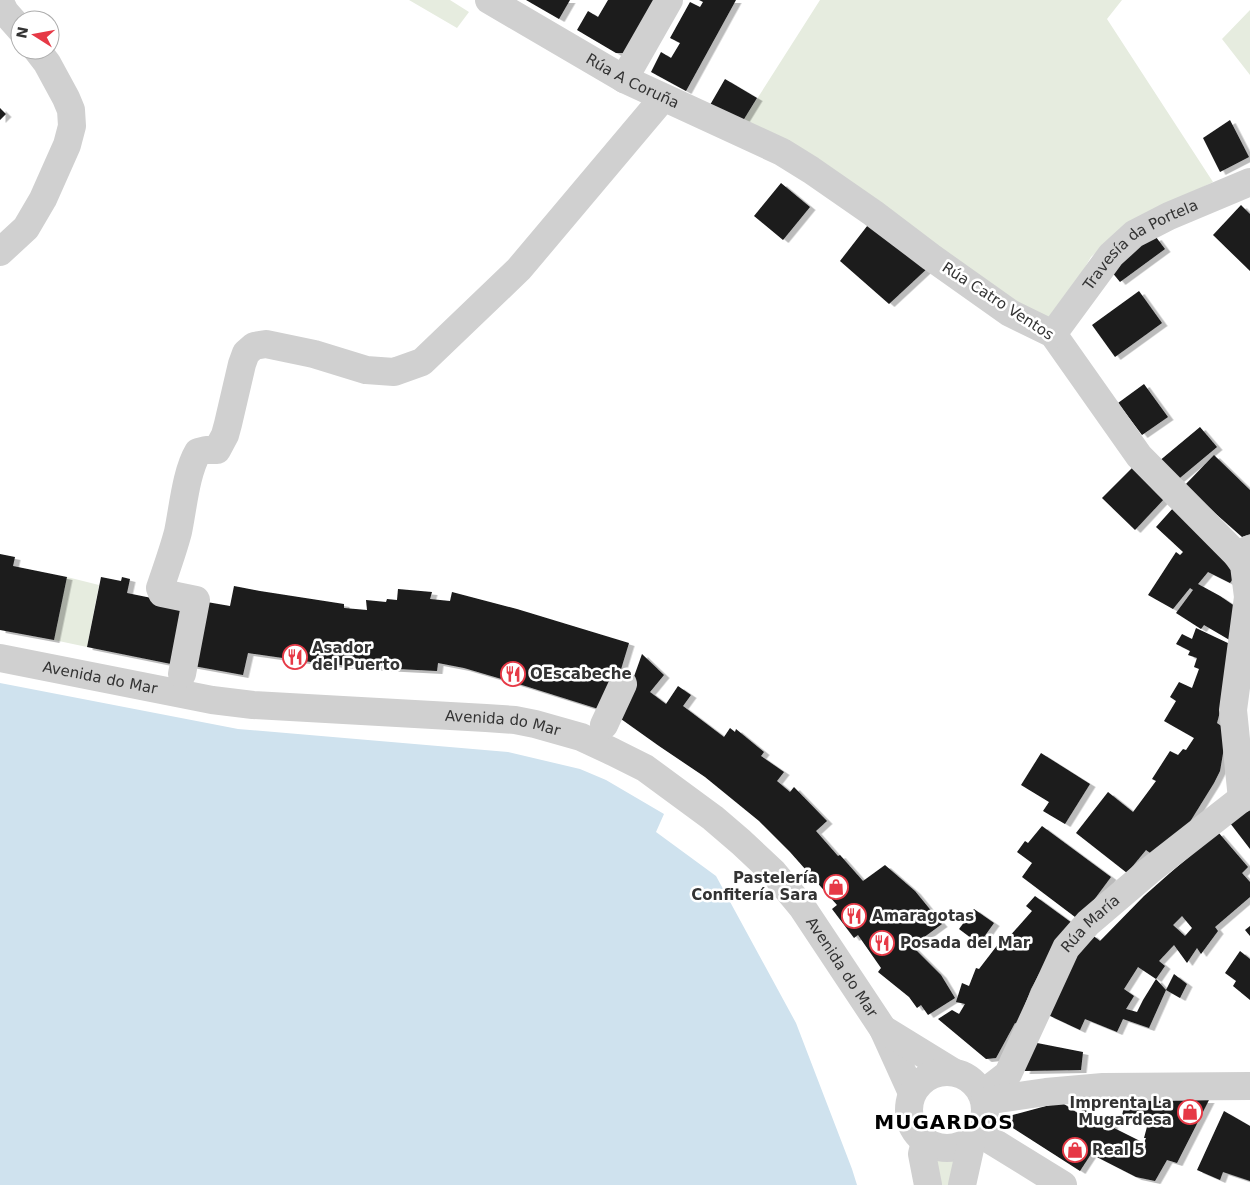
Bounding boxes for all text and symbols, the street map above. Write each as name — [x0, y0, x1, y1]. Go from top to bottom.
north arrow — [10, 10, 60, 60]
text: N — [13, 25, 31, 40]
street label: Rúa A Coruña — [583, 50, 682, 112]
street label: Travesía da Portela — [1079, 196, 1201, 294]
street label: Rúa Catro Ventos — [939, 258, 1057, 344]
place label: Asador del Puerto — [312, 639, 400, 674]
restaurant icon: Asador del Puerto — [282, 644, 308, 670]
street label: Avenida do Mar — [41, 658, 160, 698]
restaurant icon: OEscabeche — [500, 661, 526, 687]
place label: OEscabeche — [530, 665, 632, 683]
street label: Avenida do Mar — [445, 707, 563, 740]
place label: Pastelería Confitería Sara — [691, 869, 818, 904]
shop icon: Pastelería Confitería Sara — [823, 874, 849, 900]
street label: Rúa María — [1057, 891, 1123, 956]
restaurant icon: Amaragotas — [841, 903, 867, 929]
place label: Amaragotas — [872, 907, 974, 925]
street label: Avenida do Mar — [802, 914, 882, 1021]
restaurant icon: Posada del Mar — [869, 930, 895, 956]
place label: Posada del Mar — [900, 934, 1031, 952]
place label: Imprenta La Mugardesa — [1070, 1094, 1172, 1129]
shop icon: Imprenta La Mugardesa — [1177, 1099, 1203, 1125]
district label: MUGARDOS — [874, 1110, 1014, 1134]
shop icon: Real 5 — [1062, 1137, 1088, 1163]
place label: Real 5 — [1092, 1141, 1145, 1159]

